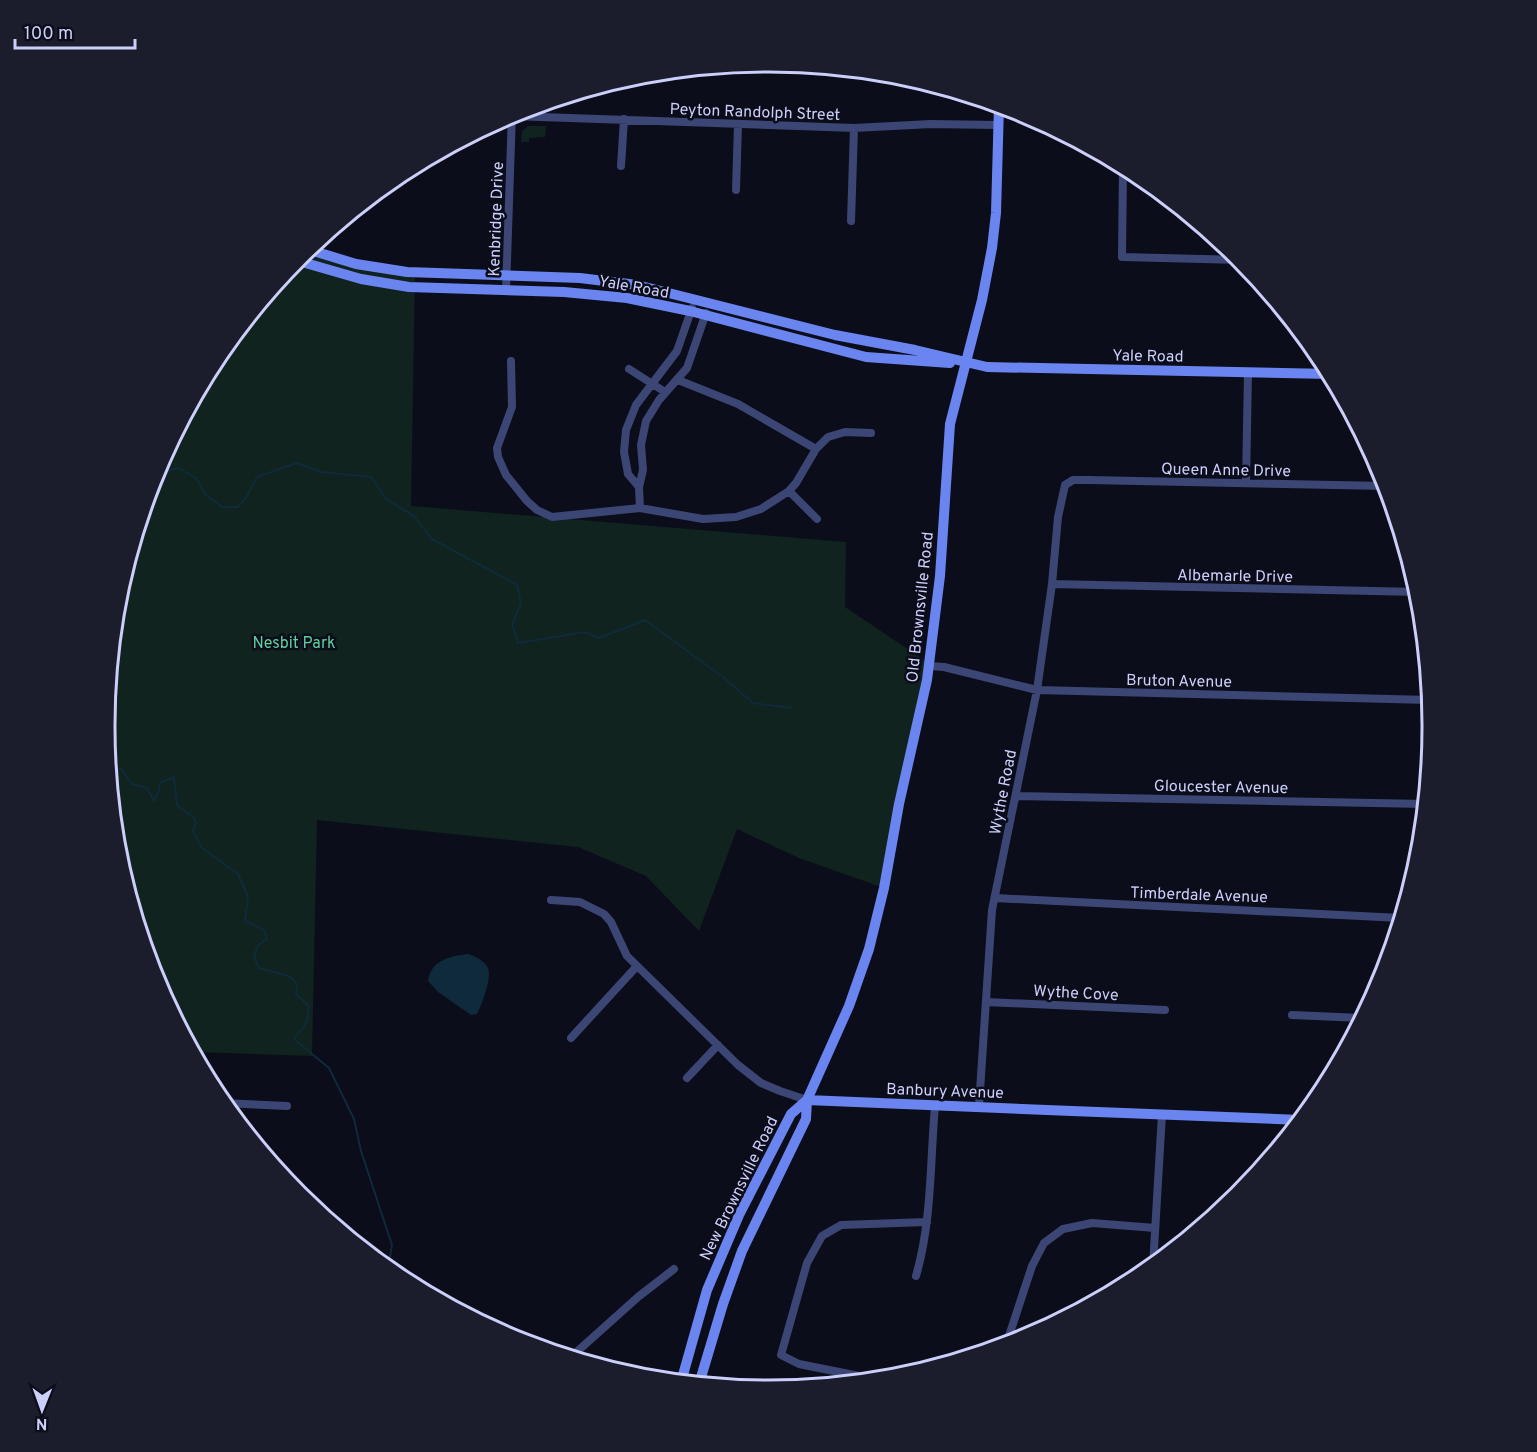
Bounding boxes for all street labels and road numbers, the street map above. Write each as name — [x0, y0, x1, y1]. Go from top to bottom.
street label: Peyton Randolph Street — [669, 100, 841, 126]
street label: Kenbridge Drive — [485, 161, 509, 277]
street label: Yale Road — [597, 272, 670, 304]
street label: Yale Road — [1112, 346, 1184, 368]
street label: Queen Anne Drive — [1161, 460, 1291, 482]
street label: Old Brownsville Road — [903, 531, 939, 684]
street label: Albemarle Drive — [1177, 566, 1293, 588]
street label: Bruton Avenue — [1126, 671, 1232, 693]
street label: Wythe Road — [986, 748, 1022, 837]
street label: Gloucester Avenue — [1154, 777, 1288, 799]
street label: Timberdale Avenue — [1130, 884, 1268, 908]
street label: Wythe Cove — [1033, 982, 1119, 1006]
street label: Banbury Avenue — [886, 1080, 1004, 1104]
street label: New Brownsville Road — [696, 1114, 783, 1264]

